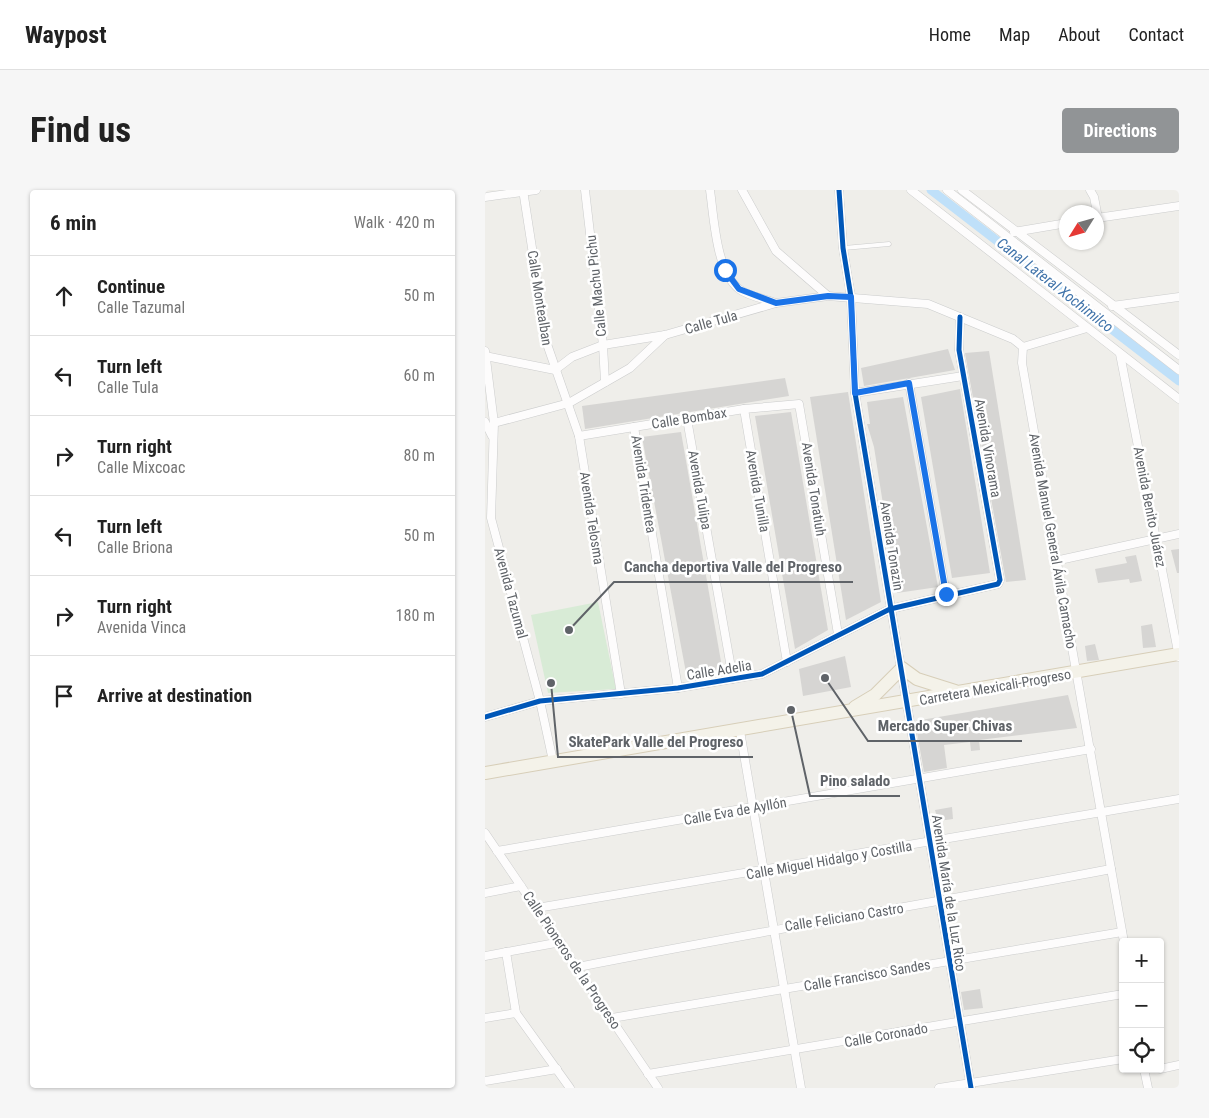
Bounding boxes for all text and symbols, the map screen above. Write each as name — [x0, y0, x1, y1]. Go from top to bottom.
text: Waypost — [25, 21, 107, 49]
text: Home — [929, 24, 971, 45]
text: Map — [999, 24, 1030, 45]
text: About — [1058, 24, 1100, 45]
text: Contact — [1128, 24, 1184, 45]
button: Directions — [1062, 108, 1179, 153]
text: Find us — [30, 110, 131, 151]
north arrow — [1059, 205, 1104, 250]
text: 6 min — [50, 211, 97, 235]
text: Walk · 420 m — [354, 213, 435, 232]
street label: Calle Machu Pichu — [583, 234, 609, 338]
water label: Canal Lateral Xochimilco — [993, 234, 1117, 336]
street label: Calle Montealban — [525, 249, 555, 347]
route start — [714, 259, 737, 282]
text: Continue — [97, 275, 165, 298]
icon: ahead — [50, 282, 78, 310]
text: 50 m — [403, 286, 435, 305]
text: Calle Tazumal — [97, 298, 185, 317]
street label: Calle Tula — [683, 307, 739, 337]
text: Turn left — [97, 355, 162, 378]
icon: left — [50, 362, 78, 390]
text: 60 m — [403, 366, 435, 385]
text: Calle Tula — [97, 378, 159, 397]
street label: Avenida Vinorama — [971, 397, 1005, 499]
street label: Calle Bombax — [650, 404, 728, 432]
street label: Avenida Manuel General Ávila Camacho — [1026, 432, 1081, 650]
street label: Avenida Tridentea — [628, 434, 660, 534]
text: Turn right — [97, 435, 172, 458]
street label: Avenida Tonatiuh — [799, 441, 829, 537]
icon: right — [50, 442, 78, 470]
street label: Avenida Benito Juárez — [1130, 445, 1170, 569]
text: 80 m — [403, 446, 435, 465]
street label: Avenida Tulipa — [685, 449, 715, 531]
street label: Avenida Tunilla — [743, 449, 773, 533]
text: Calle Mixcoac — [97, 458, 185, 477]
street label: Avenida Telosma — [577, 470, 607, 566]
street label: Avenida Tonazin — [877, 500, 907, 592]
text: Turn left — [97, 515, 162, 538]
icon: left — [50, 522, 78, 550]
text: 50 m — [403, 526, 435, 545]
text: Calle Briona — [97, 538, 173, 557]
street label: Avenida Tazumal — [491, 546, 531, 640]
callout: Cancha deportiva Valle del Progreso — [614, 552, 853, 582]
text: Cancha deportiva Valle del Progreso — [624, 558, 842, 576]
route end — [935, 583, 958, 606]
text: Turn right — [97, 595, 172, 618]
icon: right — [50, 602, 78, 630]
text: 180 m — [396, 606, 435, 625]
text: Avenida Vinca — [97, 618, 186, 637]
street label: Calle Adelia — [685, 657, 753, 683]
street label: Carretera Mexicali-Progreso — [918, 666, 1072, 708]
icon: arrive — [50, 682, 78, 710]
text: Arrive at destination — [97, 684, 252, 707]
callout: Mercado Super Chivas — [868, 711, 1022, 741]
text: Mercado Super Chivas — [878, 717, 1012, 735]
callout: SkatePark Valle del Progreso — [558, 727, 753, 757]
text: SkatePark Valle del Progreso — [568, 733, 744, 751]
callout: Pino salado — [810, 766, 900, 796]
text: Pino salado — [820, 772, 890, 790]
street label: Calle Eva de Ayllón — [682, 794, 788, 828]
street label: Avenida María de la Luz Rico — [929, 814, 969, 972]
street label: Calle Miguel Hidalgo y Costilla — [745, 838, 913, 882]
street label: Calle Pioneros de la Progreso — [520, 888, 624, 1032]
street label: Calle Feliciano Castro — [783, 900, 905, 934]
map controls — [1119, 938, 1164, 1073]
button: + — [1119, 938, 1164, 983]
street label: Calle Francisco Sandes — [802, 956, 932, 994]
button: − — [1119, 983, 1164, 1028]
street label: Calle Coronado — [843, 1020, 929, 1050]
button: locate — [1119, 1028, 1164, 1073]

